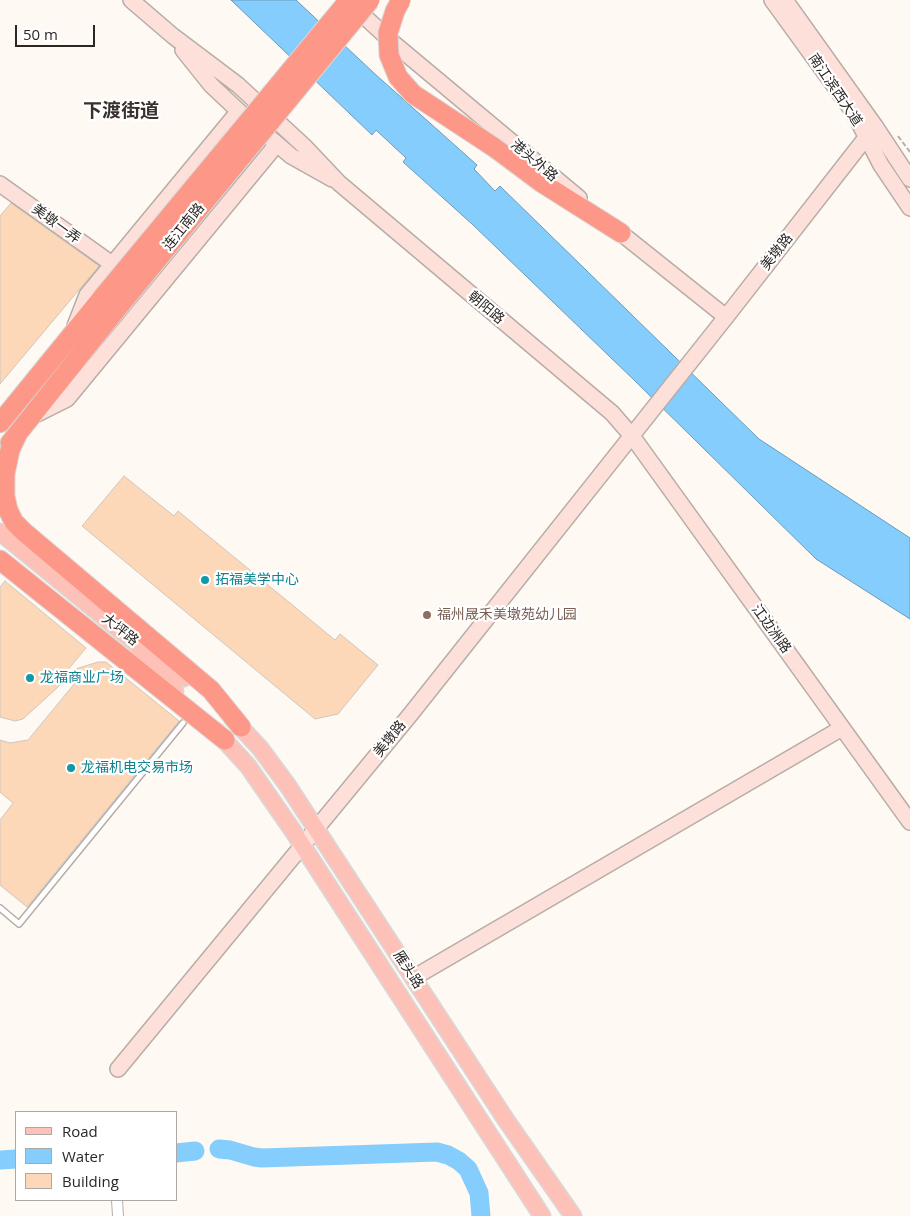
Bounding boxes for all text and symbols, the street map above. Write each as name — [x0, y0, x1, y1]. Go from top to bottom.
scale bar — [18, 15, 98, 47]
text: 50 m — [23, 24, 58, 44]
street label: 南江滨西大道 — [805, 50, 865, 130]
district label: 下渡街道 — [83, 101, 159, 123]
street label: 港头外路 — [507, 137, 561, 185]
street label: 连江南路 — [160, 200, 208, 254]
street label: 美墩一弄 — [28, 201, 84, 247]
street label: 美墩路 — [757, 230, 797, 274]
street label: 朝阳路 — [465, 288, 507, 328]
place label: 拓福美学中心 — [215, 572, 299, 588]
marker: 拓福美学中心 — [199, 574, 211, 586]
street label: 江边洲路 — [748, 601, 794, 657]
place label: 福州晟禾美墩苑幼儿园 — [437, 607, 577, 623]
marker: 福州晟禾美墩苑幼儿园 — [421, 609, 433, 621]
street label: 大坪路 — [98, 610, 142, 650]
place label: 龙福商业广场 — [40, 670, 124, 686]
marker: 龙福商业广场 — [24, 672, 36, 684]
street label: 美墩路 — [370, 717, 410, 761]
place label: 龙福机电交易市场 — [81, 760, 193, 776]
marker: 龙福机电交易市场 — [65, 762, 77, 774]
street label: 雁头路 — [390, 948, 426, 992]
legend — [15, 1111, 178, 1201]
text: Road — [62, 1121, 98, 1141]
text: Water — [62, 1146, 104, 1166]
text: Building — [62, 1171, 119, 1191]

